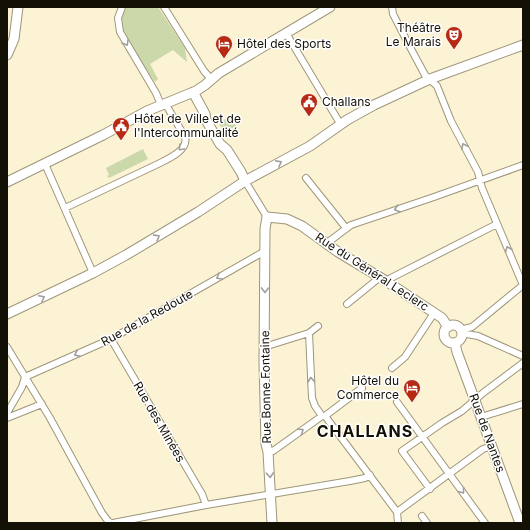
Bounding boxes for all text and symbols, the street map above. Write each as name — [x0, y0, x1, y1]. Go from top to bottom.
place label: Théâtre Le Marais — [386, 20, 441, 49]
theatre icon: Théâtre Le Marais — [444, 25, 464, 50]
hotel icon: Hôtel des Sports — [214, 34, 234, 59]
place label: Hôtel des Sports — [237, 36, 331, 51]
one-way arrow — [122, 39, 129, 46]
public building icon: Challans — [299, 92, 319, 117]
place label: Challans — [322, 94, 371, 109]
place label: Hôtel de Ville et de l'Intercommunalité — [134, 111, 241, 140]
public building icon: Hôtel de Ville et de l'Intercommunalité — [111, 116, 131, 141]
one-way arrow — [178, 143, 186, 151]
one-way arrow — [461, 143, 469, 150]
one-way arrow — [275, 160, 282, 168]
one-way arrow — [394, 205, 401, 213]
street label: Rue du Général Leclerc — [313, 229, 432, 314]
one-way arrow — [153, 234, 160, 242]
one-way arrow — [505, 245, 513, 253]
one-way arrow — [216, 272, 223, 279]
street label: Rue de la Redoute — [98, 286, 195, 349]
one-way arrow — [261, 287, 269, 293]
one-way arrow — [38, 295, 46, 303]
street label: Rue Bonne Fontaine — [257, 330, 274, 444]
one-way arrow — [74, 349, 82, 357]
place label: Hôtel du Commerce — [337, 373, 399, 402]
one-way arrow — [307, 377, 316, 383]
hotel icon: Hôtel du Commerce — [402, 378, 422, 403]
street label: Rue des Minées — [130, 379, 189, 465]
street label: Rue de Nantes — [466, 391, 509, 474]
district label: CHALLANS — [317, 421, 413, 441]
one-way arrow — [297, 428, 304, 436]
one-way arrow — [265, 472, 274, 478]
one-way arrow — [457, 487, 465, 494]

